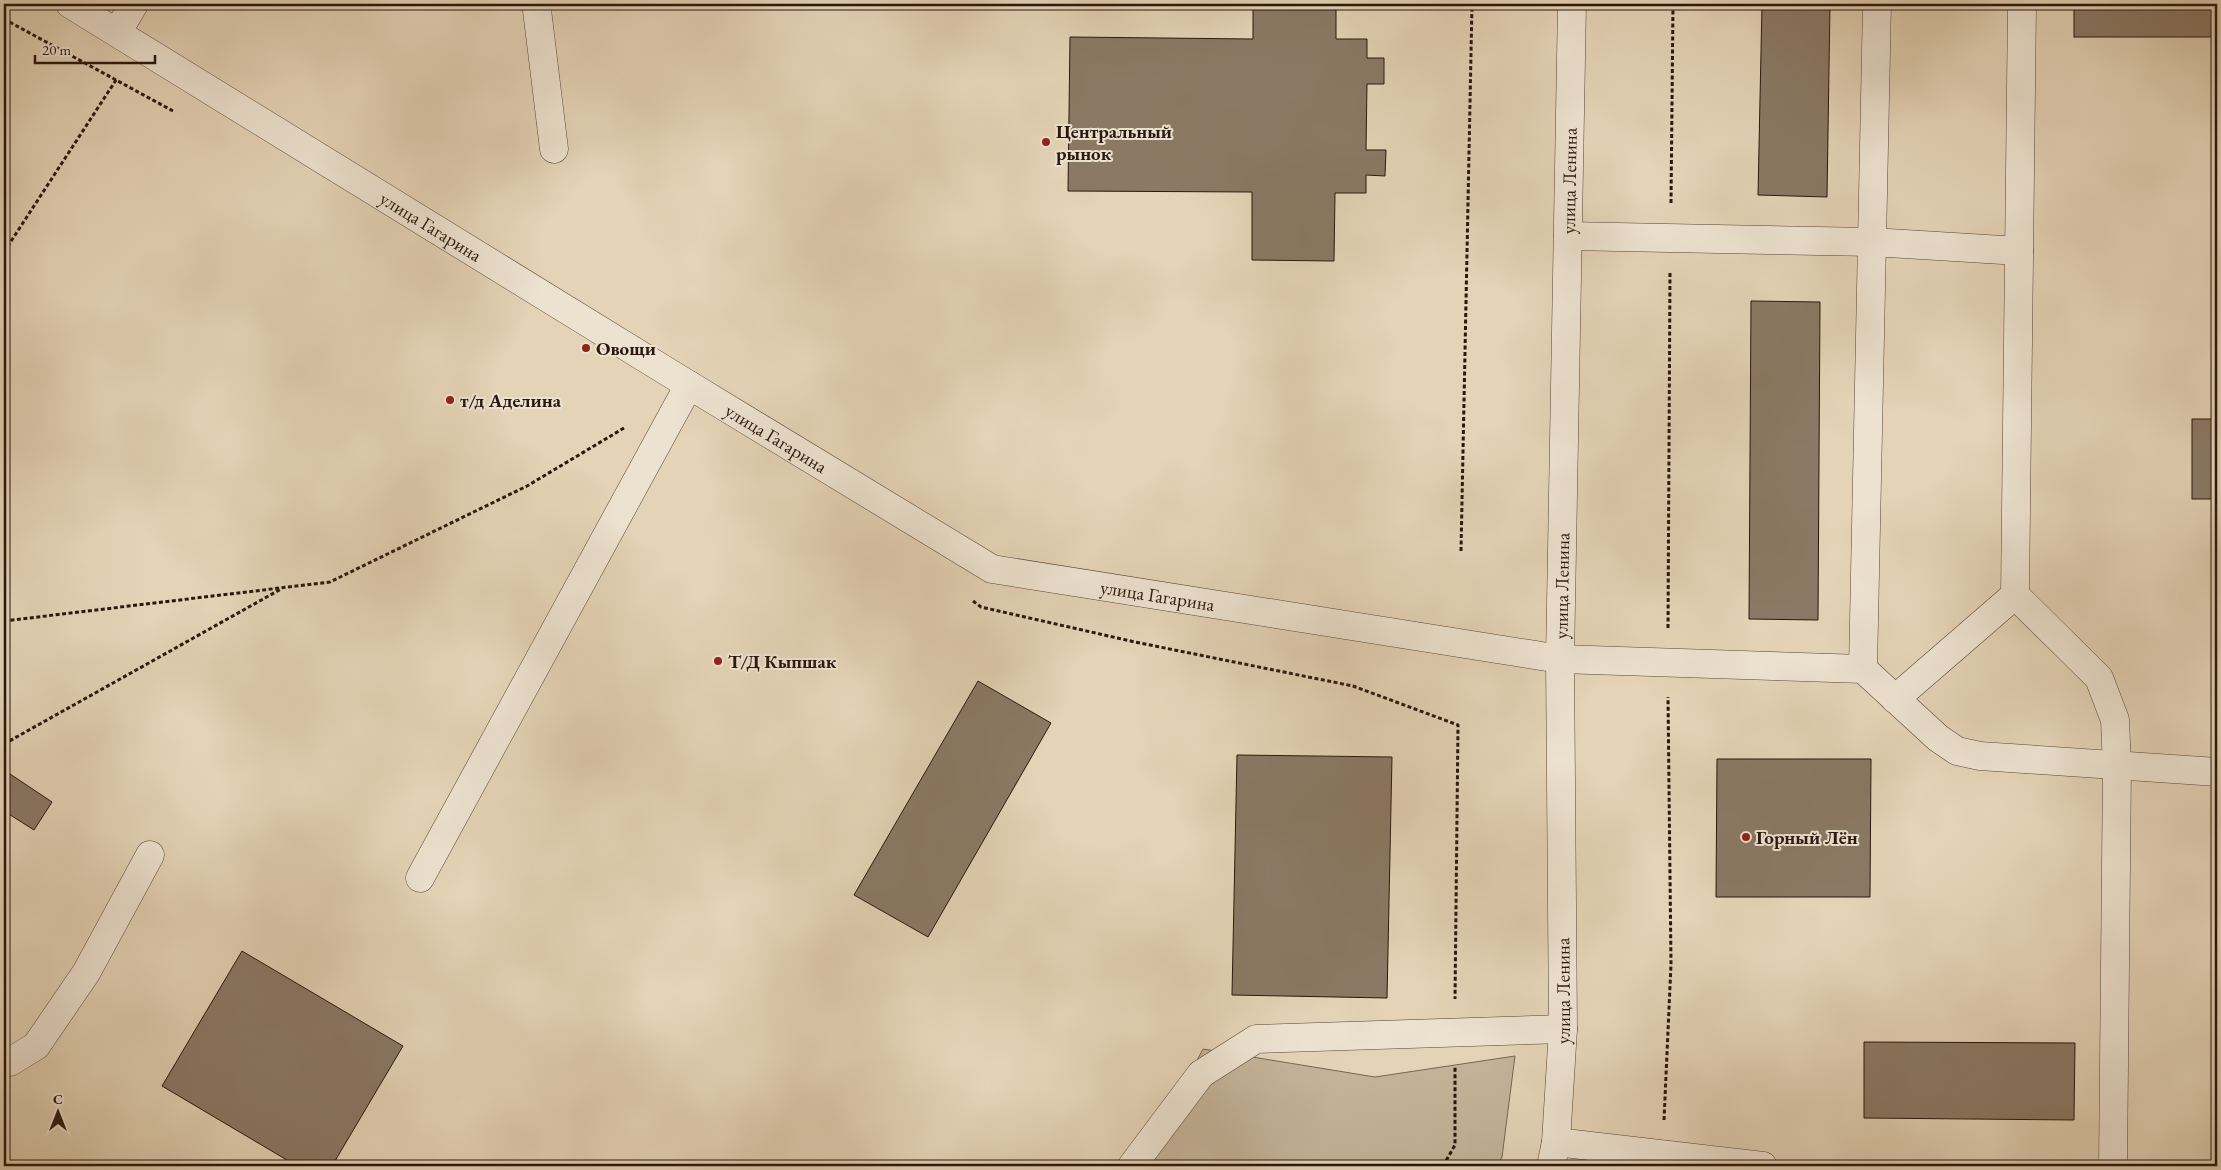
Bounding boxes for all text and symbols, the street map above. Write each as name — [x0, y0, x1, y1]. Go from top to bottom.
scale bar — [35, 32, 155, 64]
text: 20 m — [42, 40, 71, 59]
place label: Центральный рынок — [1056, 119, 1172, 166]
street label: улица Ленина — [1556, 127, 1583, 234]
marker: Центральный рынок — [1040, 136, 1052, 148]
street label: улица Гагарина — [375, 186, 487, 268]
place label: Овощи — [596, 336, 656, 361]
marker: Овощи — [580, 342, 592, 354]
place label: т/д Аделина — [460, 388, 562, 413]
marker: т/д Аделина — [444, 394, 456, 406]
street label: улица Гагарина — [720, 398, 832, 479]
street label: улица Ленина — [1548, 532, 1575, 639]
street label: улица Гагарина — [1099, 574, 1217, 617]
place label: Т/Д Кыпшак — [728, 649, 837, 674]
marker: Т/Д Кыпшак — [712, 655, 724, 667]
place label: Горный Лён — [1756, 825, 1858, 850]
marker: Горный Лён — [1740, 831, 1752, 843]
street label: улица Ленина — [1550, 937, 1576, 1045]
north arrow — [32, 1088, 82, 1138]
text: С — [53, 1090, 63, 1108]

